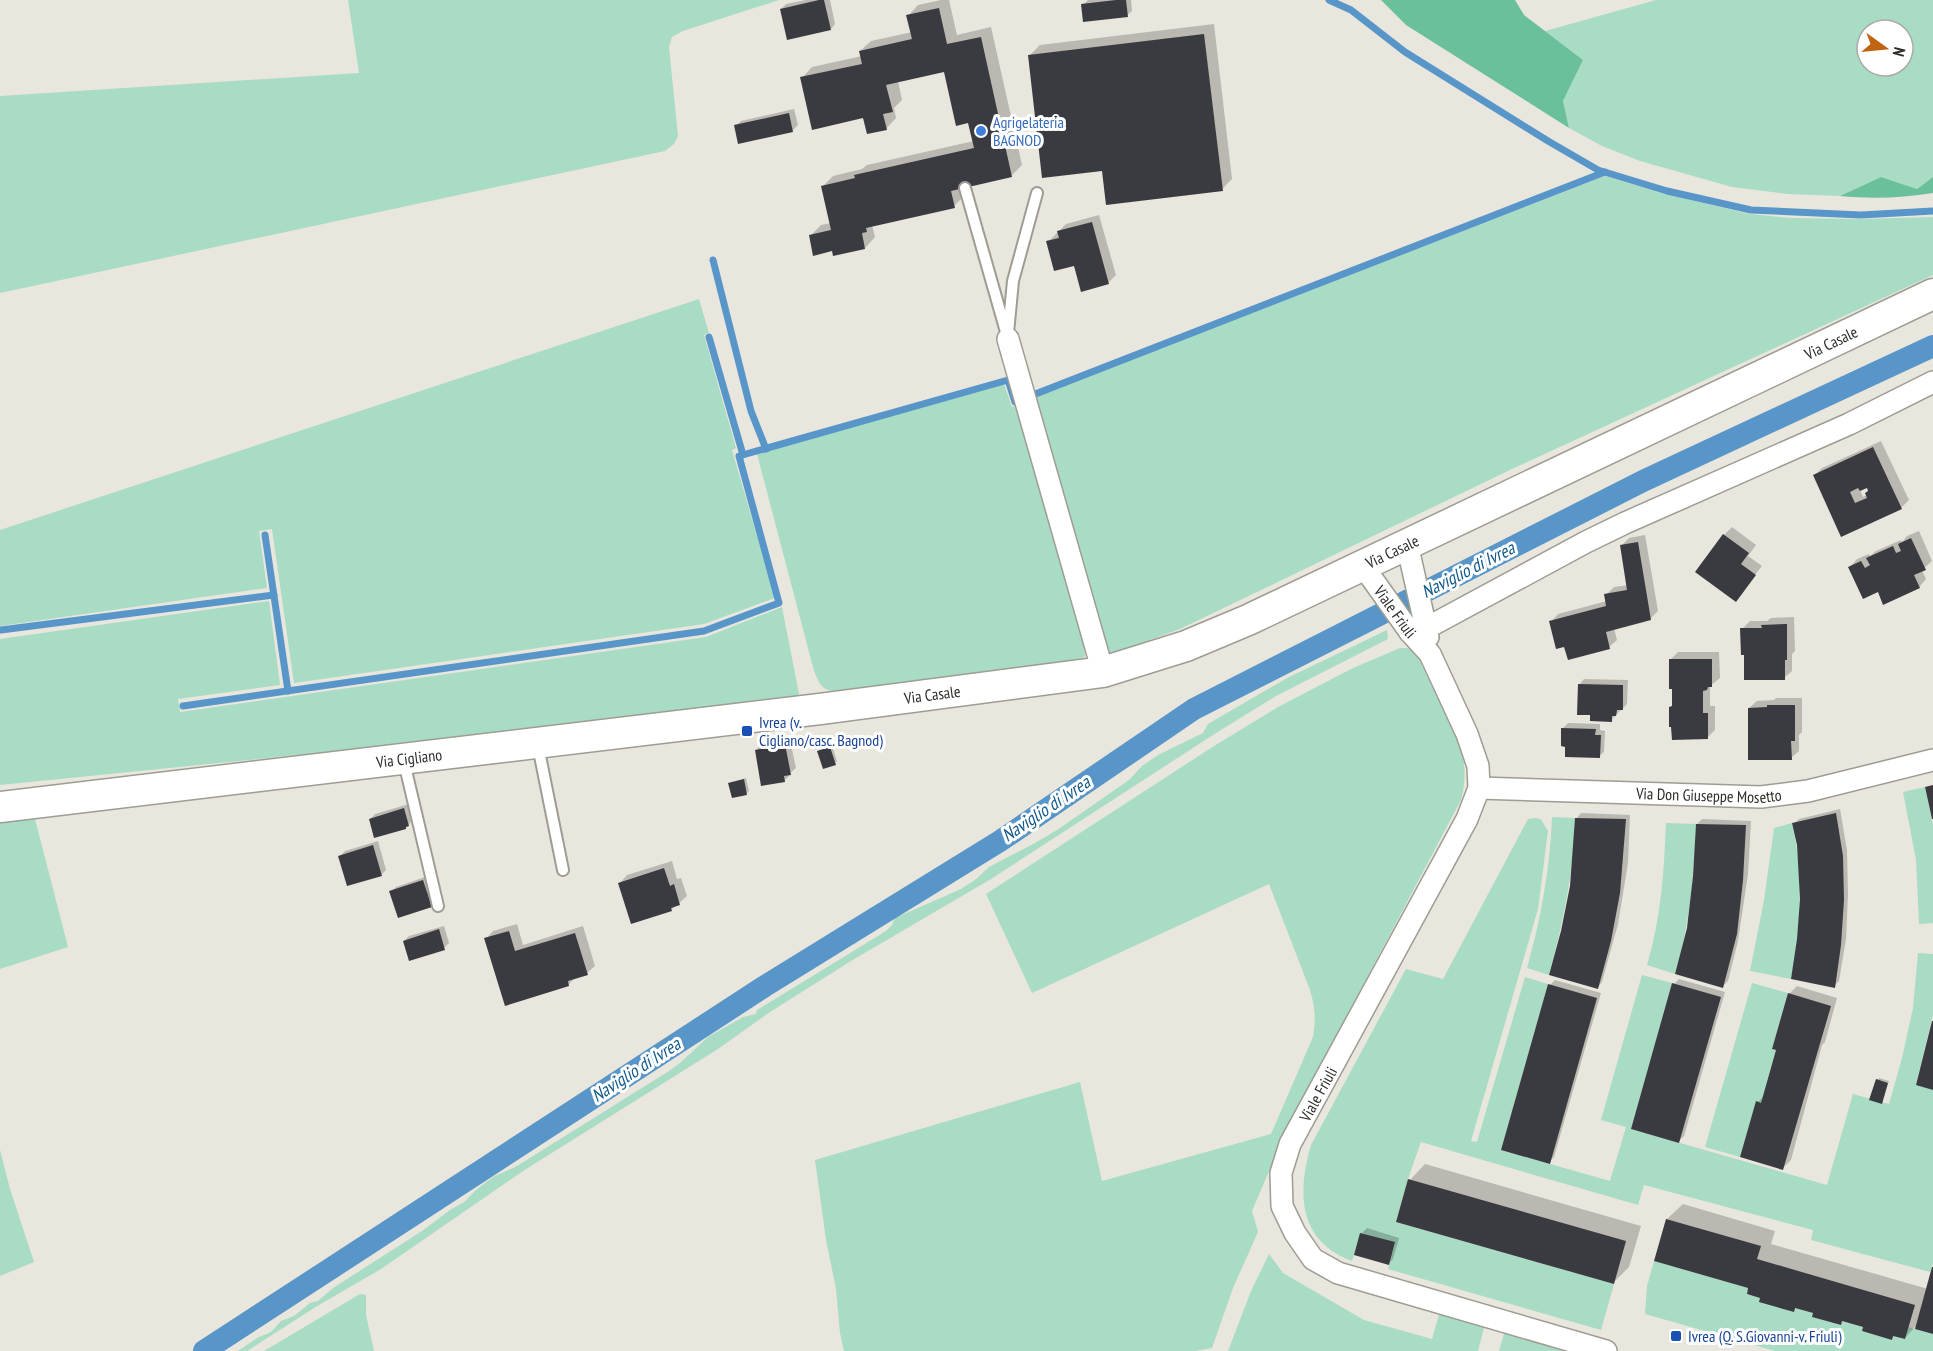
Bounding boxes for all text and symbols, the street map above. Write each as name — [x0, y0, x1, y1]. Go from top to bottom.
north arrow — [1855, 18, 1915, 78]
text: N — [1889, 45, 1910, 59]
place label: Agrigelateria BAGNOD — [993, 112, 1064, 150]
marker: Agrigelateria BAGNOD — [974, 124, 988, 138]
street label: Via Casale — [1800, 321, 1861, 364]
street label: Via Casale — [1361, 530, 1422, 573]
water label: Naviglio di Ivrea — [1417, 536, 1519, 603]
street label: Viale Friuli — [1369, 581, 1421, 642]
street label: Via Casale — [902, 681, 961, 708]
place label: Ivrea (v. Cigliano/casc. Bagnod) — [759, 712, 883, 750]
marker: Ivrea (v. Cigliano/casc. Bagnod) — [740, 724, 754, 738]
street label: Via Cigliano — [374, 744, 443, 772]
water label: Naviglio di Ivrea — [997, 770, 1095, 847]
street label: Via Don Giuseppe Mosetto — [1635, 783, 1783, 807]
water label: Naviglio di Ivrea — [587, 1032, 685, 1107]
street label: Viale Friuli — [1294, 1063, 1341, 1126]
place label: Ivrea (Q. S.Giovanni-v. Friuli) — [1688, 1326, 1842, 1346]
marker: Ivrea (Q. S.Giovanni-v. Friuli) — [1669, 1329, 1683, 1343]

